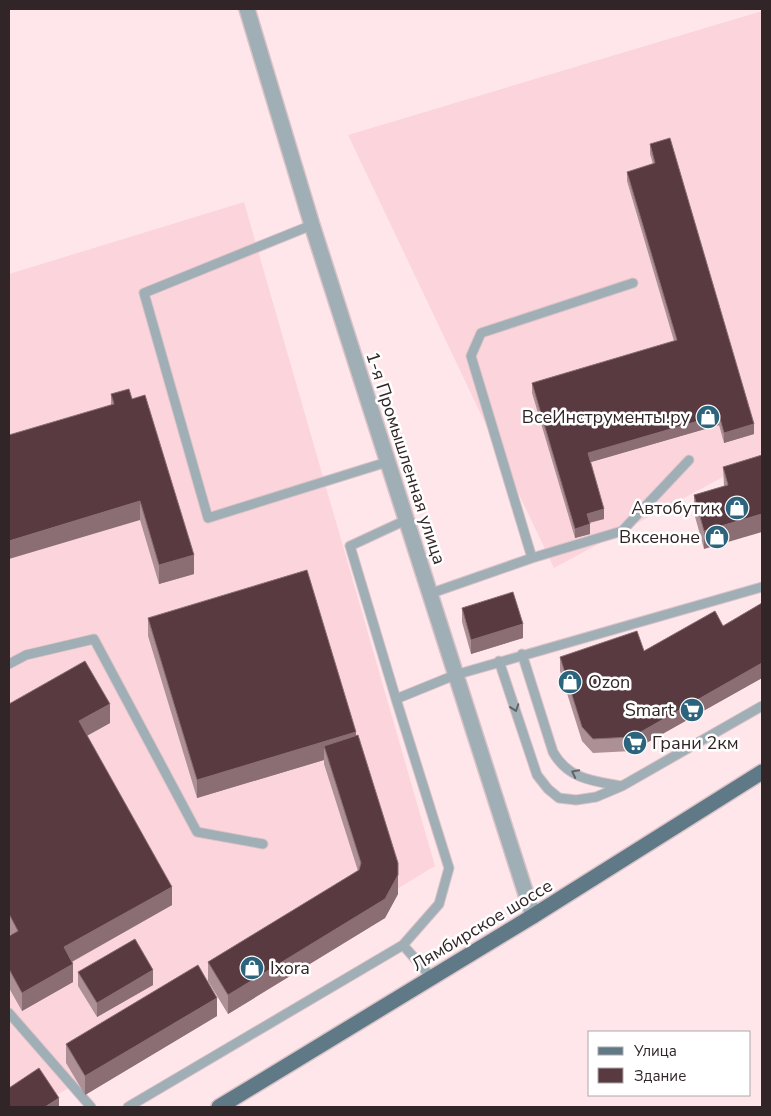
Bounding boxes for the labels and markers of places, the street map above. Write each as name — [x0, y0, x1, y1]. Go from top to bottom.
shop icon: ВсеИнструменты.ру — [695, 404, 721, 430]
place label: ВсеИнструменты.ру — [522, 405, 691, 429]
shop icon: Автобутик — [724, 495, 750, 521]
place label: Автобутик — [631, 496, 721, 520]
shop icon: Вксеноне — [704, 524, 730, 550]
place label: Вксеноне — [619, 525, 700, 549]
shop icon: Ozon — [557, 669, 583, 695]
place label: Ozon — [588, 670, 630, 694]
supermarket icon: Smart — [679, 697, 705, 723]
place label: Smart — [625, 698, 675, 722]
supermarket icon: Грани 2км — [622, 730, 648, 756]
place label: Грани 2км — [652, 731, 739, 755]
shop icon: Ixora — [239, 955, 265, 981]
place label: Ixora — [270, 956, 310, 980]

